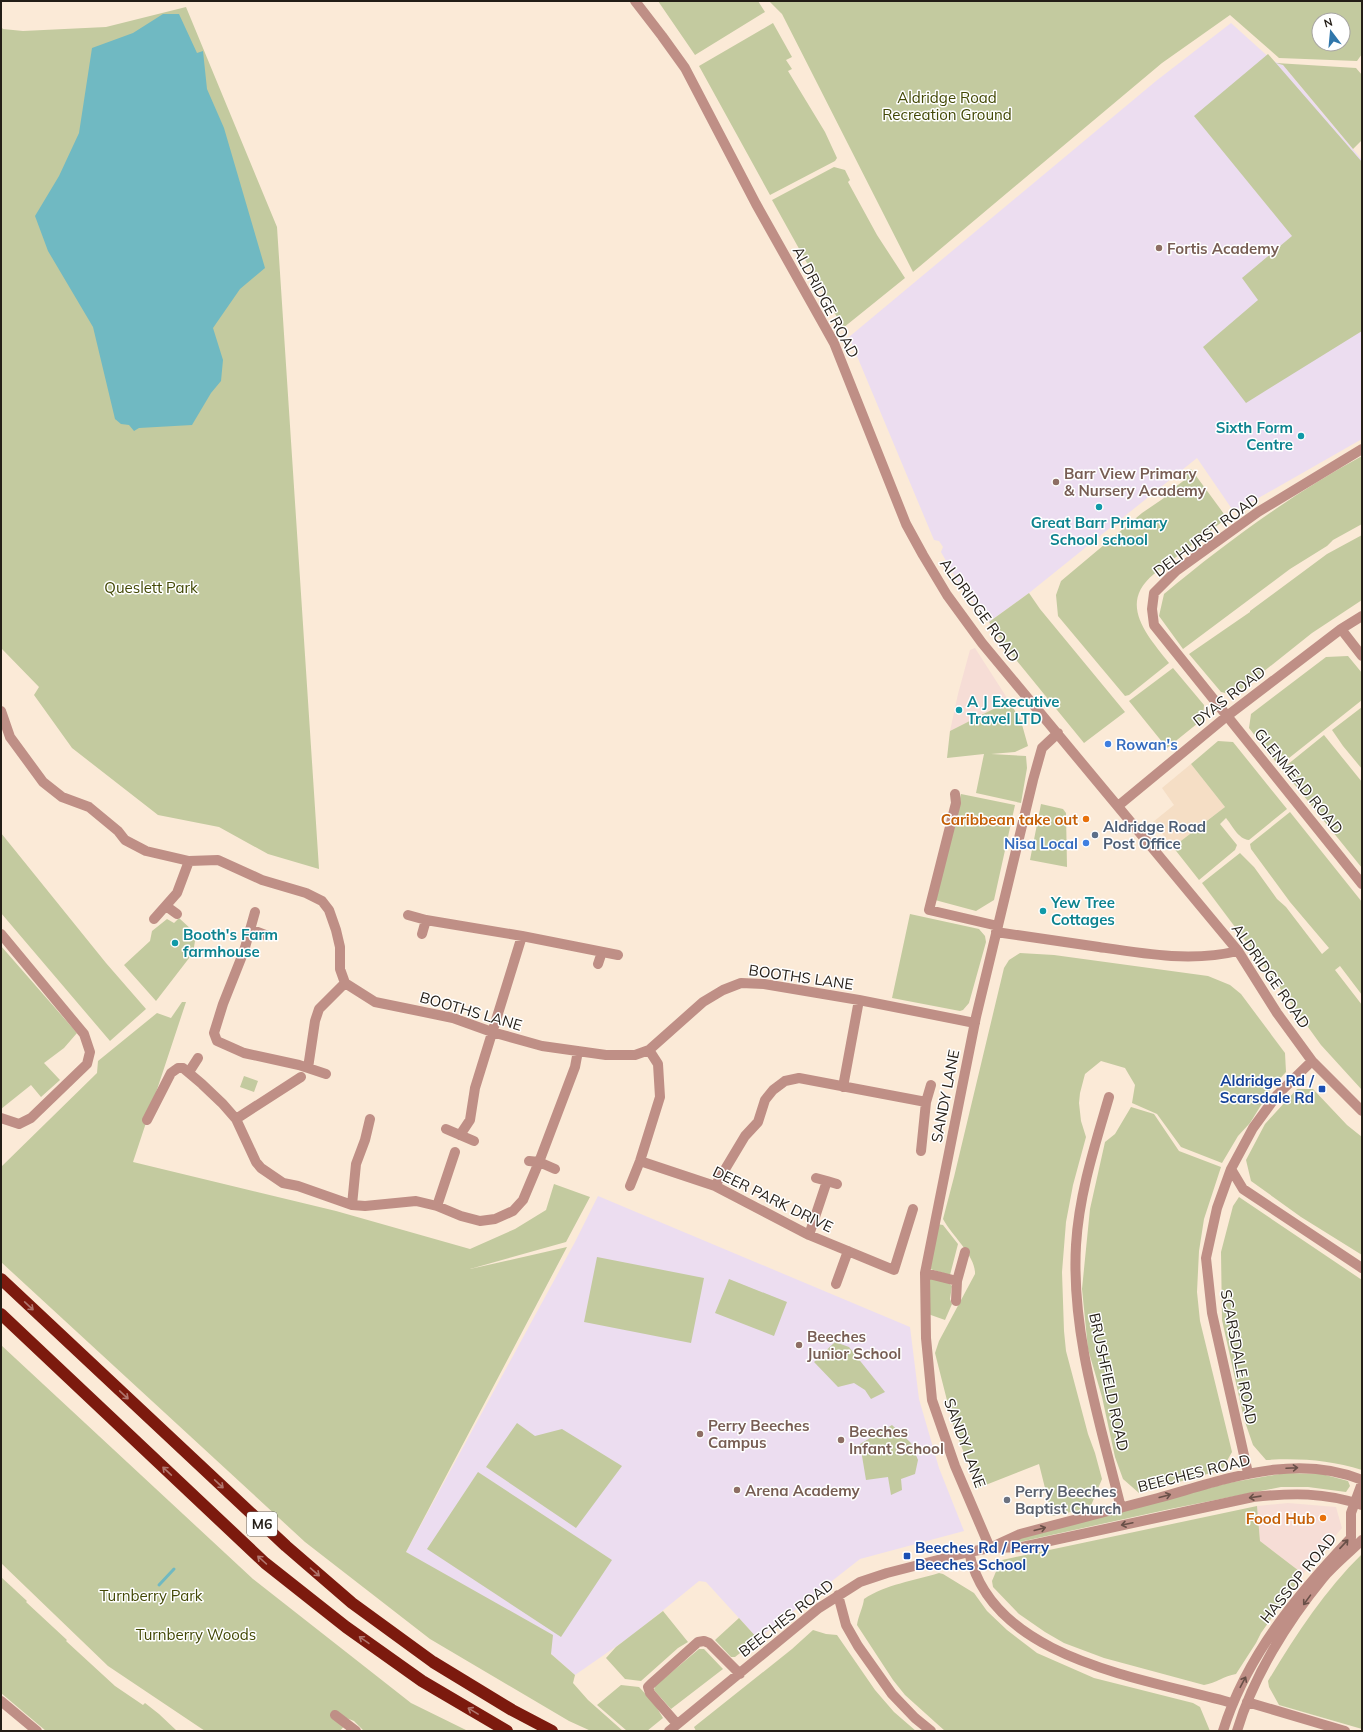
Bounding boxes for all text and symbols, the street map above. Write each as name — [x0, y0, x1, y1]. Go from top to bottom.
north arrow — [1311, 12, 1351, 52]
text: N — [1322, 15, 1334, 30]
park label: Aldridge Road Recreation Ground — [882, 88, 1012, 124]
place label: Fortis Academy — [1167, 239, 1280, 258]
street label: ALDRIDGE ROAD — [789, 243, 863, 361]
marker: Fortis Academy — [1154, 243, 1164, 253]
place label: Sixth Form Centre — [1216, 418, 1293, 454]
marker: Sixth Form Centre — [1296, 431, 1306, 441]
place label: Barr View Primary & Nursery Academy — [1064, 464, 1207, 500]
marker: Barr View Primary & Nursery Academy — [1051, 477, 1061, 487]
street label: DELHURST ROAD — [1150, 489, 1262, 581]
marker: Great Barr Primary School school — [1094, 502, 1104, 512]
place label: Great Barr Primary School school — [1031, 513, 1168, 549]
street label: ALDRIDGE ROAD — [936, 554, 1024, 666]
park label: Queslett Park — [104, 578, 198, 597]
street label: DYAS ROAD — [1189, 662, 1269, 730]
place label: A J Executive Travel LTD — [967, 692, 1059, 728]
marker: A J Executive Travel LTD — [954, 705, 964, 715]
street label: GLENMEAD ROAD — [1250, 724, 1348, 838]
place label: Rowan's — [1116, 735, 1178, 754]
marker: Rowan's — [1103, 739, 1113, 749]
place label: Caribbean take out — [941, 810, 1078, 829]
marker: Caribbean take out — [1081, 814, 1091, 824]
place label: Aldridge Road Post Office — [1103, 817, 1206, 853]
marker: Aldridge Road Post Office — [1090, 830, 1100, 840]
place label: Nisa Local — [1004, 834, 1078, 853]
marker: Nisa Local — [1081, 838, 1091, 848]
place label: Yew Tree Cottages — [1050, 893, 1115, 929]
marker: Yew Tree Cottages — [1038, 906, 1048, 916]
street label: ALDRIDGE ROAD — [1228, 920, 1314, 1032]
place label: Booth's Farm farmhouse — [183, 925, 278, 961]
marker: Booth's Farm farmhouse — [170, 938, 180, 948]
street label: BOOTHS LANE — [747, 960, 855, 994]
street label: BOOTHS LANE — [418, 987, 524, 1035]
street label: SANDY LANE — [927, 1048, 963, 1144]
place label: Aldridge Rd / Scarsdale Rd — [1220, 1071, 1315, 1107]
marker: Aldridge Rd / Scarsdale Rd — [1317, 1084, 1327, 1094]
street label: DEER PARK DRIVE — [710, 1162, 836, 1236]
street label: SCARSDALE ROAD — [1217, 1288, 1261, 1426]
one-way arrow — [24, 1301, 34, 1310]
street label: BRUSHFIELD ROAD — [1085, 1311, 1133, 1453]
place label: Beeches Junior School — [807, 1327, 901, 1363]
marker: Beeches Junior School — [794, 1340, 804, 1350]
one-way arrow — [119, 1390, 129, 1400]
street label: SANDY LANE — [940, 1396, 990, 1491]
place label: Perry Beeches Campus — [708, 1416, 809, 1452]
place label: Beeches Infant School — [849, 1422, 944, 1458]
marker: Perry Beeches Campus — [695, 1429, 705, 1439]
marker: Beeches Infant School — [836, 1435, 846, 1445]
street label: BEECHES ROAD — [1136, 1450, 1252, 1496]
one-way arrow — [1285, 1464, 1298, 1471]
one-way arrow — [163, 1467, 173, 1476]
one-way arrow — [214, 1479, 224, 1489]
place label: Arena Academy — [745, 1481, 861, 1500]
place label: Perry Beeches Baptist Church — [1015, 1482, 1121, 1518]
marker: Arena Academy — [732, 1485, 742, 1495]
one-way arrow — [1159, 1491, 1172, 1499]
one-way arrow — [1249, 1493, 1262, 1501]
marker: Perry Beeches Baptist Church — [1002, 1495, 1012, 1505]
place label: Food Hub — [1246, 1509, 1315, 1528]
road number: M6 — [247, 1512, 277, 1536]
marker: Food Hub — [1318, 1513, 1328, 1523]
one-way arrow — [1121, 1520, 1134, 1528]
one-way arrow — [1033, 1525, 1046, 1532]
street label: HASSOP ROAD — [1256, 1529, 1340, 1627]
place label: Beeches Rd / Perry Beeches School — [915, 1538, 1050, 1574]
one-way arrow — [1340, 1539, 1349, 1549]
marker: Beeches Rd / Perry Beeches School — [902, 1551, 912, 1561]
one-way arrow — [257, 1555, 267, 1565]
one-way arrow — [310, 1567, 320, 1576]
street label: BEECHES ROAD — [735, 1575, 837, 1661]
park label: Turnberry Park — [100, 1586, 203, 1605]
one-way arrow — [1303, 1594, 1311, 1605]
park label: Turnberry Woods — [136, 1625, 256, 1644]
one-way arrow — [359, 1636, 370, 1644]
one-way arrow — [1240, 1676, 1247, 1688]
one-way arrow — [467, 1707, 479, 1715]

